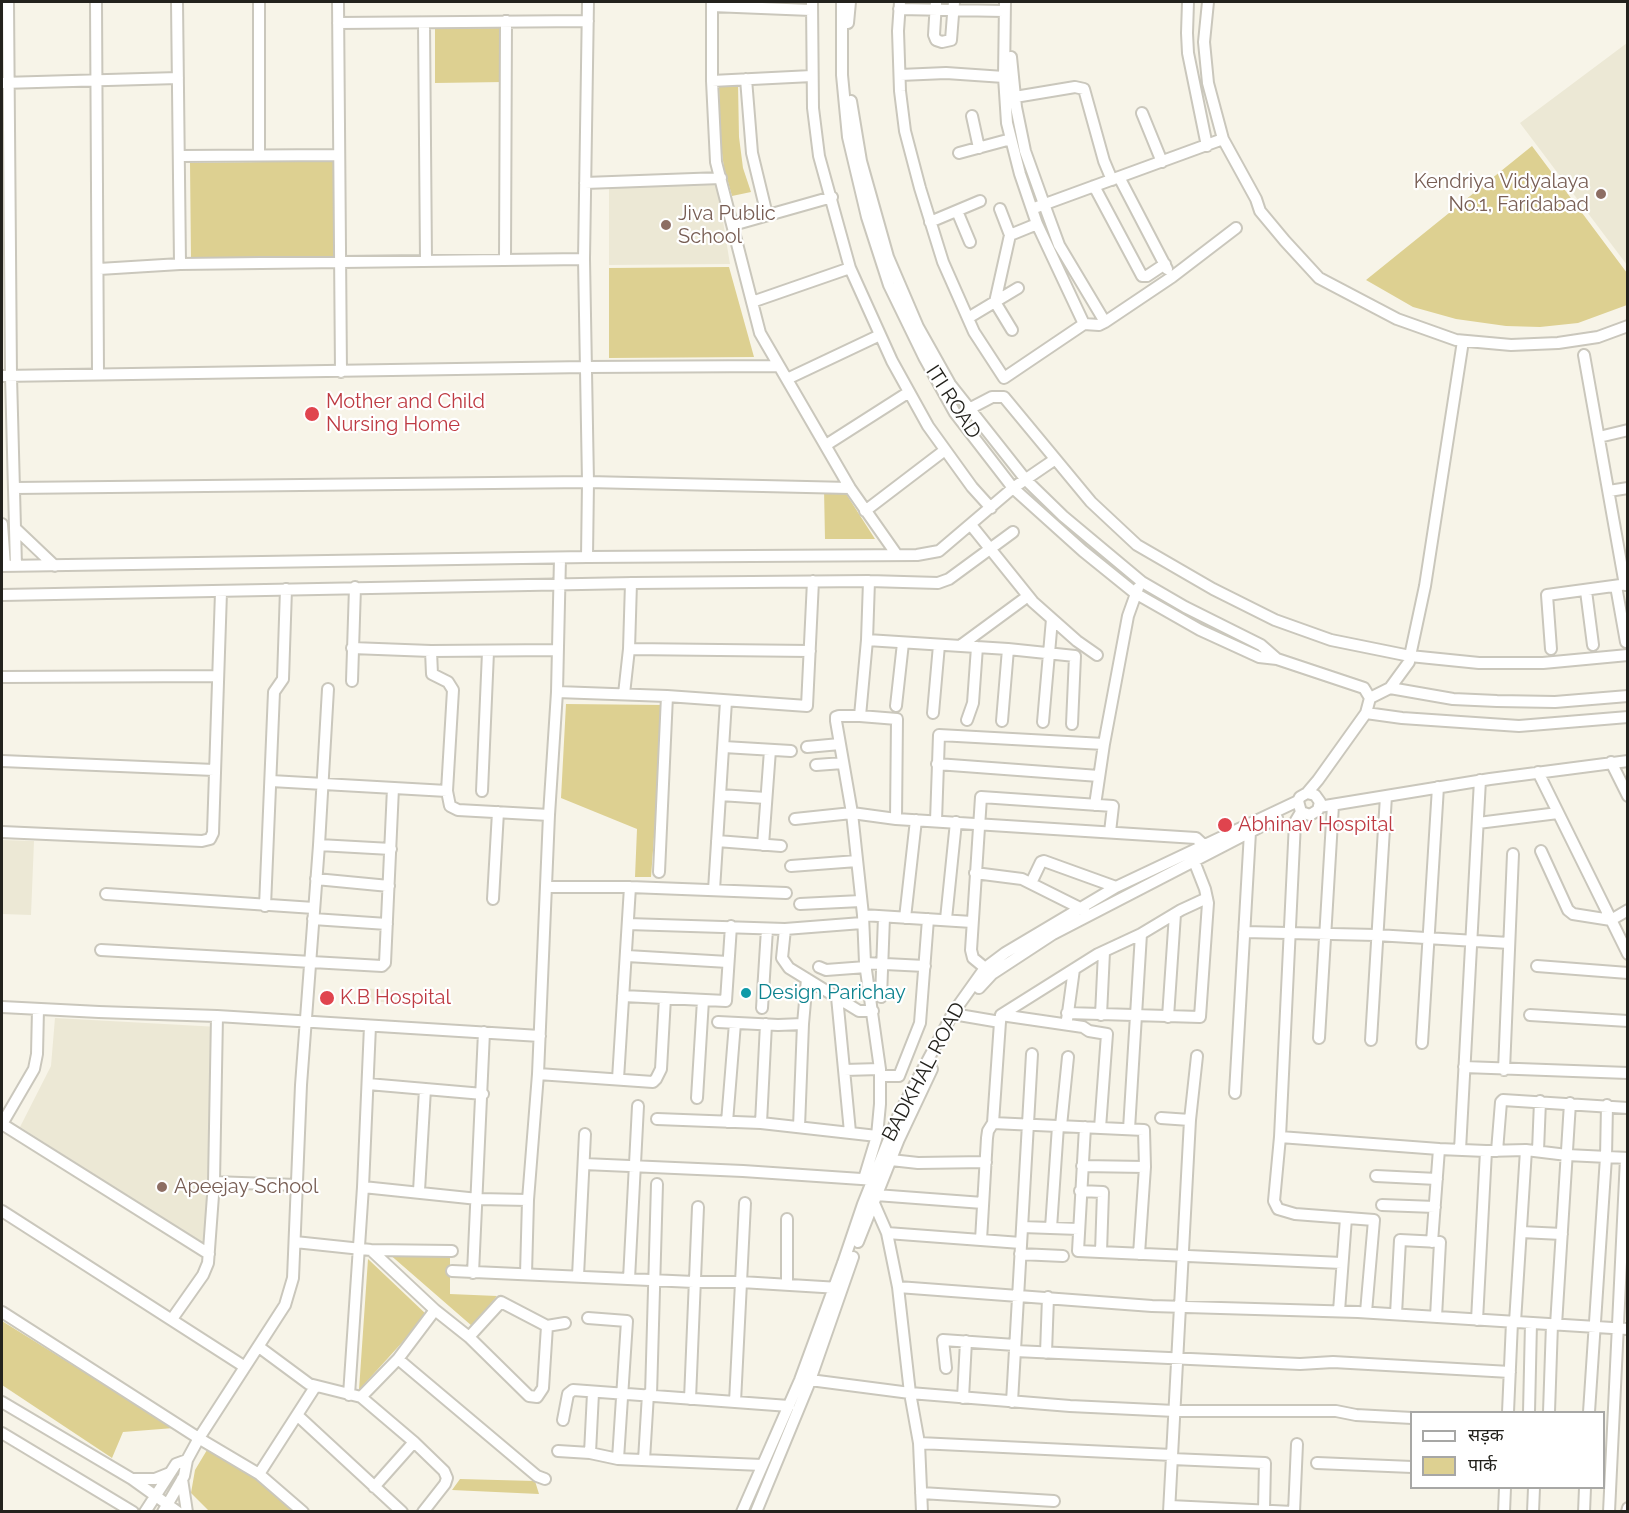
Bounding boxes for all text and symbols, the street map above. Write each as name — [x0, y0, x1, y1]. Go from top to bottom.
place label: Kendriya Vidyalaya No.1, Faridabad — [1414, 170, 1589, 217]
marker: Kendriya Vidyalaya No.1, Faridabad — [1594, 187, 1608, 201]
place label: Jiva Public School — [678, 202, 776, 249]
marker: Jiva Public School — [659, 218, 673, 232]
street label: ITI ROAD — [920, 361, 986, 443]
place label: Mother and Child Nursing Home — [326, 390, 485, 437]
marker: Mother and Child Nursing Home — [303, 405, 321, 423]
place label: Abhinav Hospital — [1238, 813, 1394, 837]
marker: Abhinav Hospital — [1216, 816, 1234, 834]
place label: Design Parichay — [758, 981, 906, 1005]
place label: K.B Hospital — [340, 986, 451, 1010]
marker: Design Parichay — [739, 986, 753, 1000]
marker: K.B Hospital — [318, 989, 336, 1007]
street label: BADKHAL ROAD — [877, 998, 971, 1146]
place label: Apeejay School — [174, 1175, 318, 1199]
marker: Apeejay School — [155, 1180, 169, 1194]
legend — [1410, 1411, 1605, 1489]
text: सड़क — [1468, 1424, 1504, 1445]
text: पार्क — [1468, 1454, 1497, 1475]

